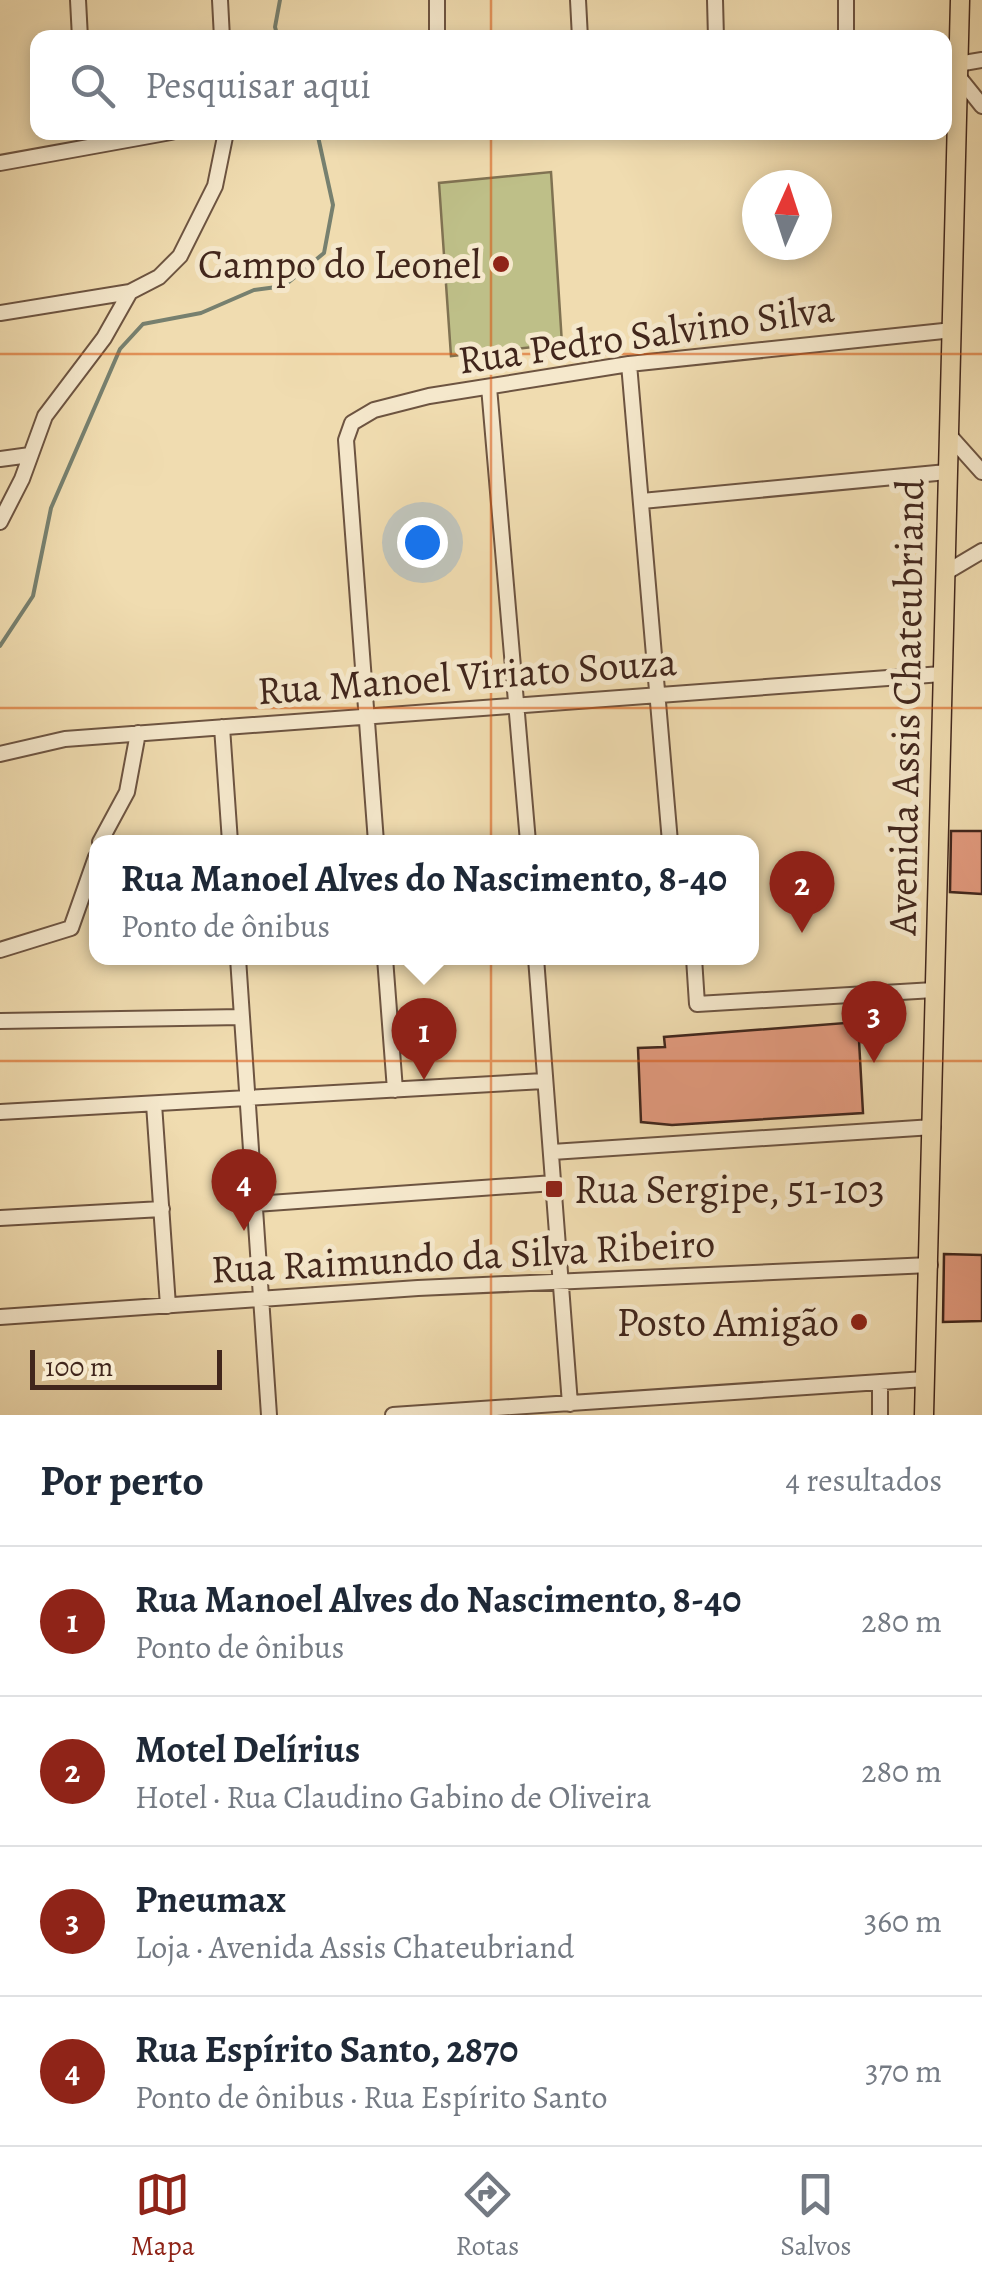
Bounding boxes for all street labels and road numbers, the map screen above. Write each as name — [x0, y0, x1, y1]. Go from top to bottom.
street label: Rua Pedro Salvino Silva — [454, 280, 838, 388]
street label: Avenida Assis Chateubriand — [875, 478, 937, 937]
street label: Rua Manoel Viriato Souza — [255, 634, 679, 718]
street label: Rua Raimundo da Silva Ribeiro — [210, 1215, 716, 1297]

